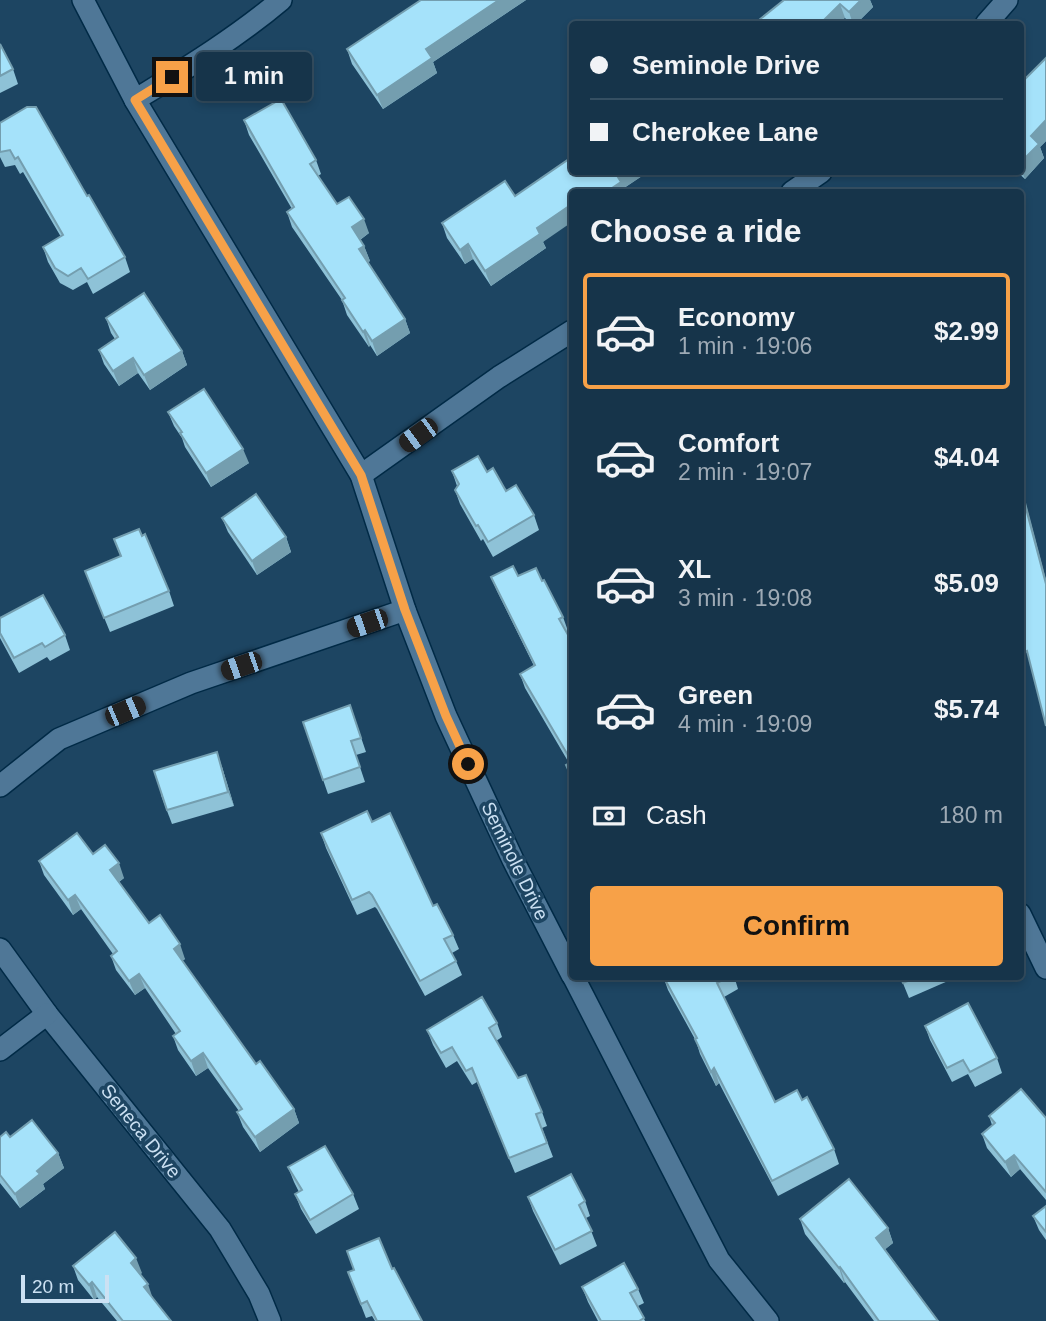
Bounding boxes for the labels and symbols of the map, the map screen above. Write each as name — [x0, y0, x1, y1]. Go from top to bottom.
callout: 1 min — [196, 52, 312, 102]
route end — [156, 61, 188, 93]
car — [395, 414, 442, 456]
car — [344, 606, 391, 640]
car — [218, 649, 265, 683]
car — [102, 693, 149, 729]
route start — [452, 748, 484, 780]
street label: Seminole Drive — [477, 799, 553, 923]
street label: Seneca Drive — [97, 1080, 185, 1182]
scale bar — [21, 1272, 108, 1304]

